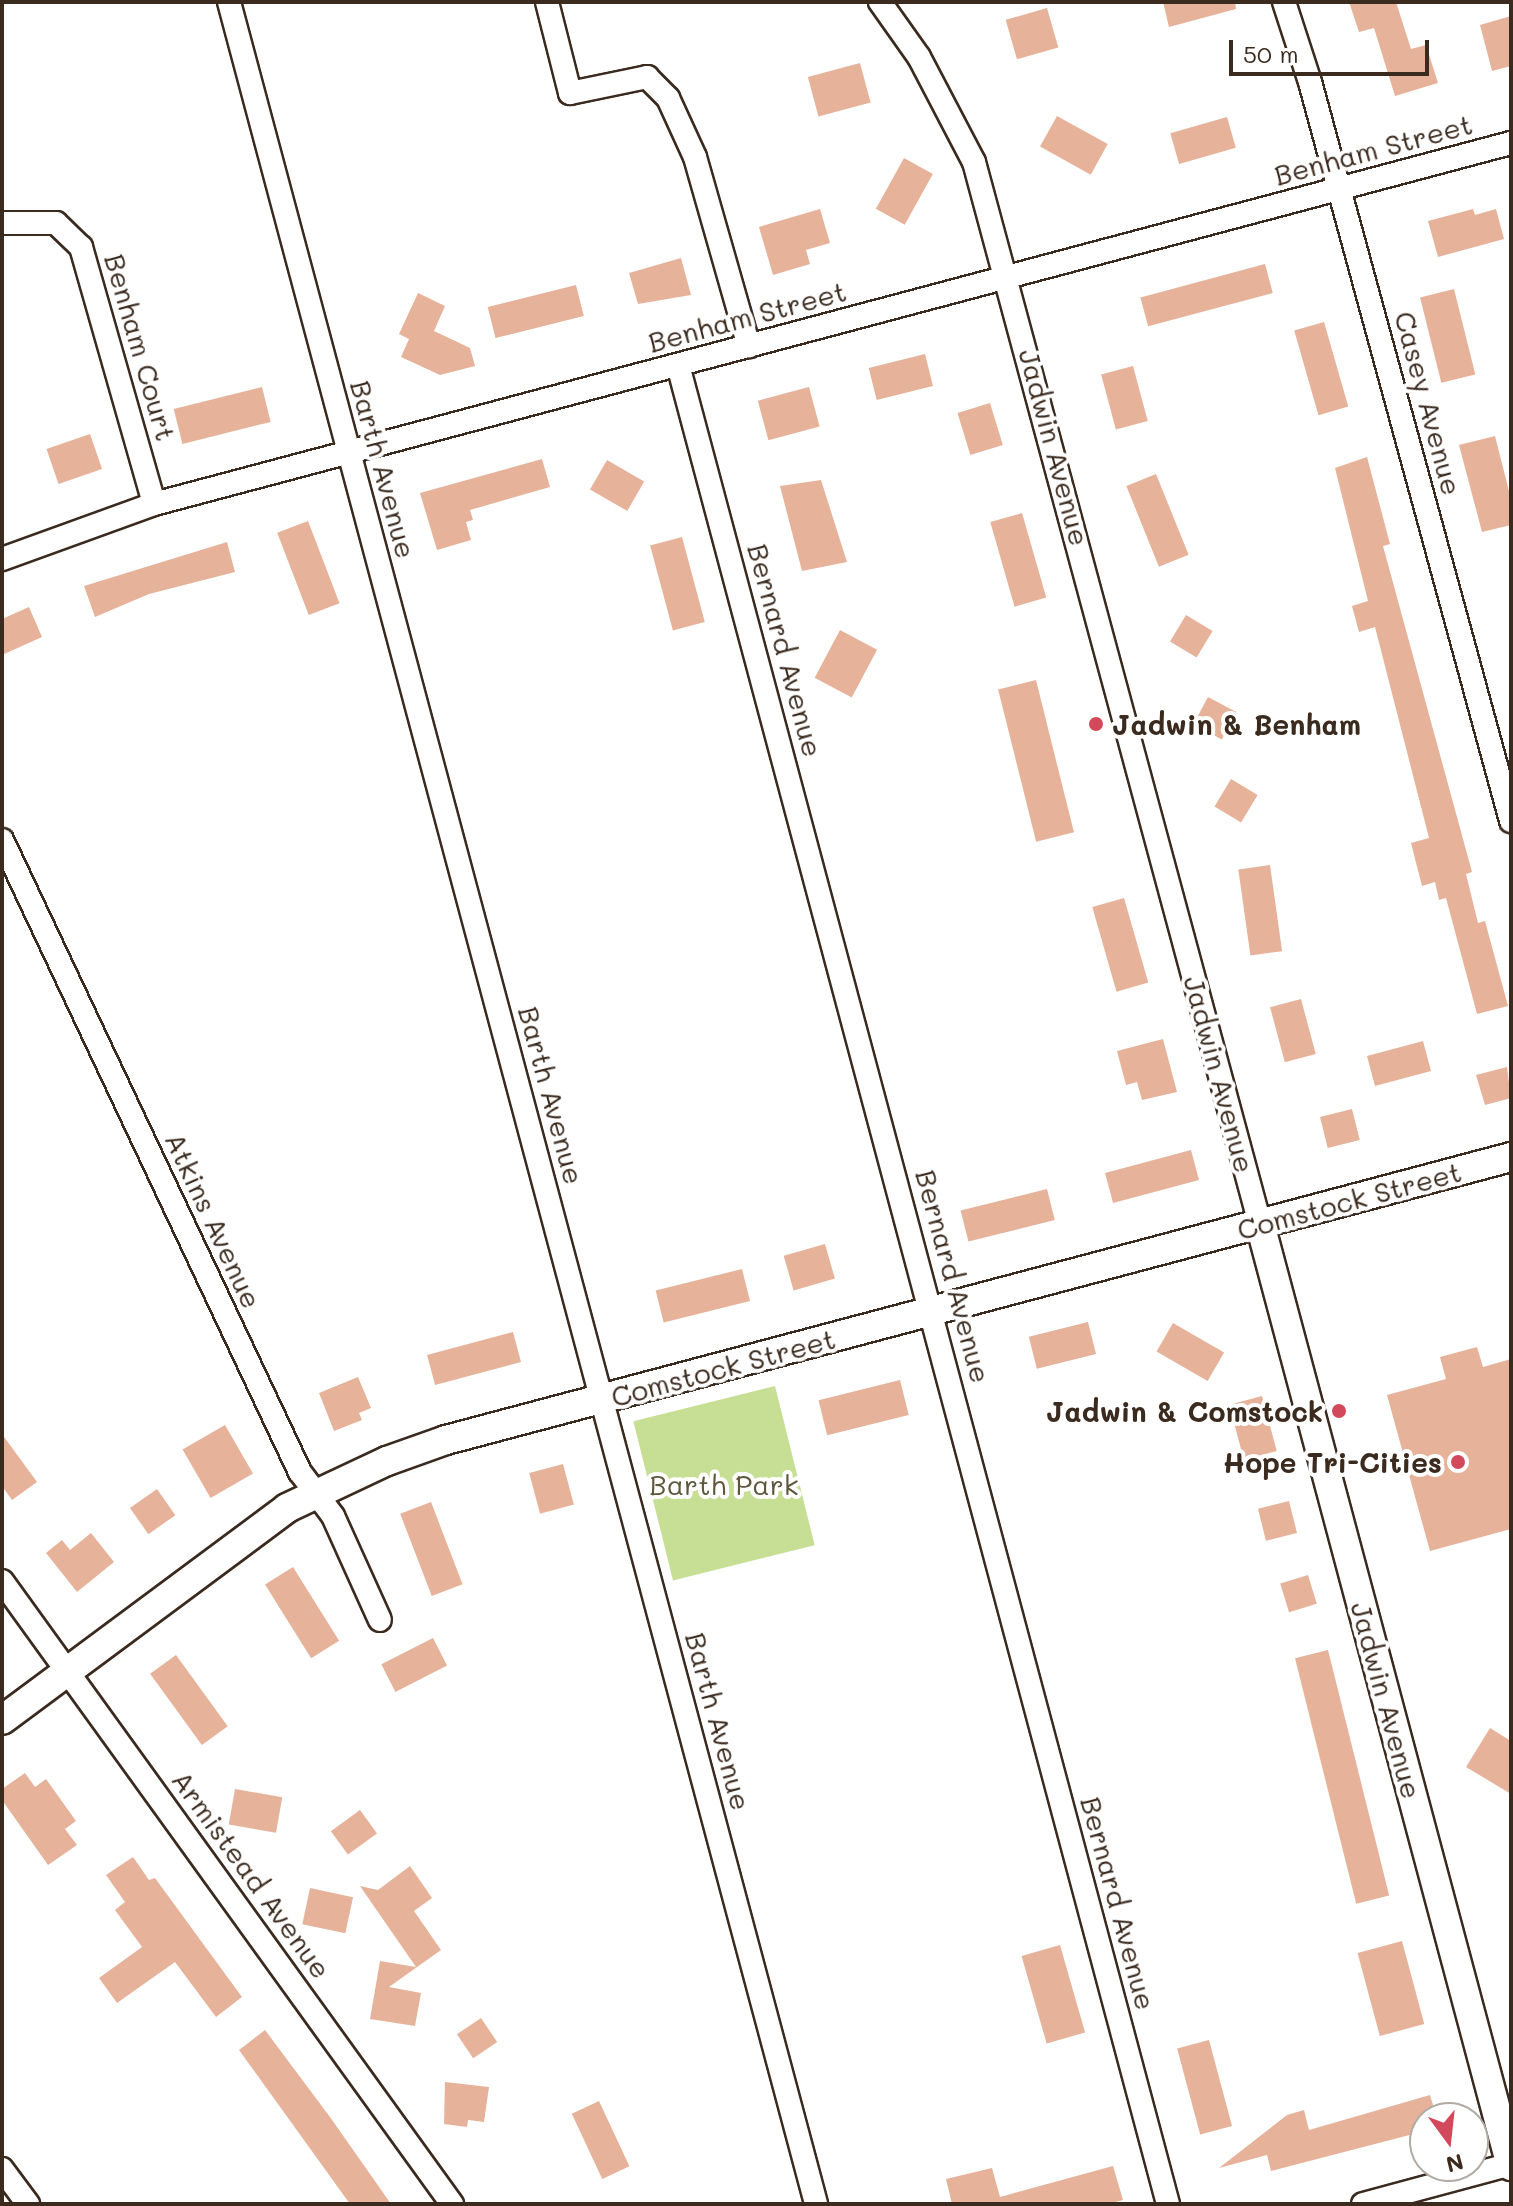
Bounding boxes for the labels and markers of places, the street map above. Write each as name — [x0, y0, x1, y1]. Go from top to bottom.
place label: Jadwin & Benham — [1112, 707, 1361, 741]
marker: Jadwin & Benham — [1087, 715, 1105, 733]
place label: Jadwin & Comstock — [1046, 1394, 1323, 1428]
marker: Jadwin & Comstock — [1330, 1402, 1348, 1420]
place label: Hope Tri-Cities — [1223, 1445, 1442, 1479]
marker: Hope Tri-Cities — [1449, 1453, 1467, 1471]

